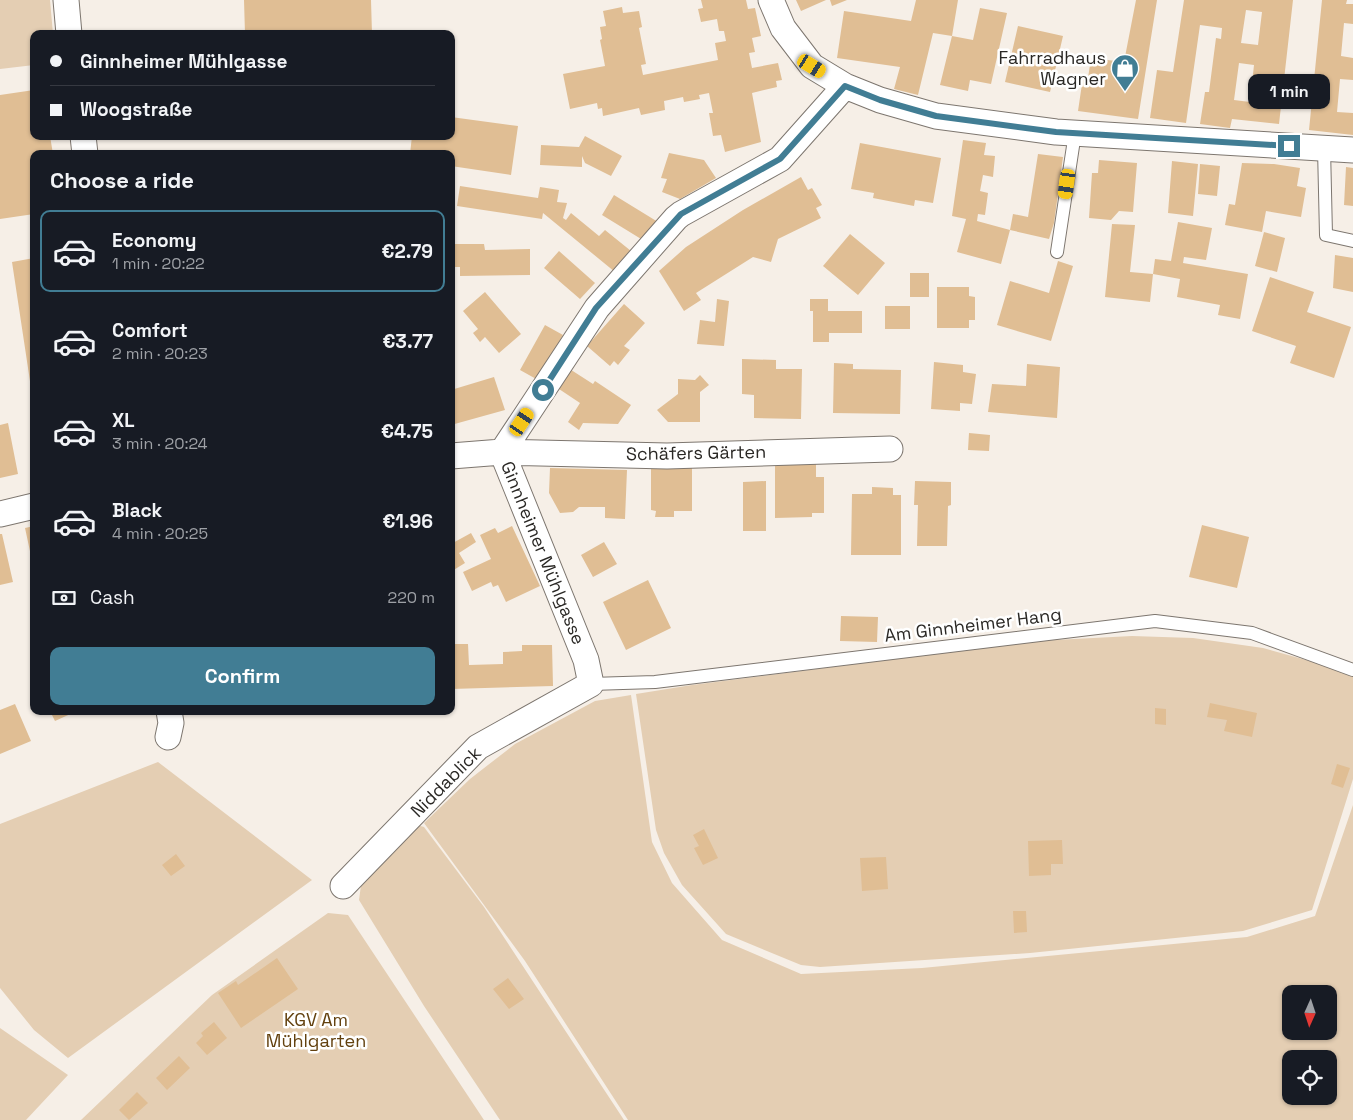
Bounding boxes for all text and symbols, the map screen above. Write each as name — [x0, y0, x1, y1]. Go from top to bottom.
place label: Fahrradhaus Wagner — [998, 46, 1106, 90]
text: Ginnheimer Mühlgasse — [80, 49, 287, 74]
car — [795, 52, 828, 80]
shop icon: Fahrradhaus Wagner — [1110, 53, 1140, 92]
callout: 1 min — [1248, 74, 1330, 108]
text: 1 min — [1269, 81, 1309, 102]
text: Woogstraße — [80, 97, 192, 122]
route end — [1278, 135, 1300, 157]
text: Choose a ride — [50, 166, 194, 194]
car — [1057, 168, 1076, 200]
text: Economy — [112, 228, 196, 253]
icon: car — [52, 229, 97, 274]
text: €2.79 — [382, 239, 433, 264]
text: 1 min · 20:22 — [112, 253, 205, 274]
text: Comfort — [112, 318, 188, 343]
icon: car — [52, 319, 97, 364]
text: €3.77 — [382, 329, 433, 354]
text: 2 min · 20:23 — [112, 343, 208, 364]
route start — [532, 379, 554, 401]
car — [507, 405, 536, 439]
text: XL — [112, 408, 135, 433]
icon: car — [52, 409, 97, 454]
text: €4.75 — [381, 419, 433, 444]
text: 3 min · 20:24 — [112, 433, 208, 454]
street label: Schäfers Gärten — [626, 440, 766, 465]
street label: Ginnheimer Mühlgasse — [496, 458, 591, 648]
text: Black — [112, 498, 162, 523]
icon: car — [52, 499, 97, 544]
text: €1.96 — [382, 509, 433, 534]
text: 4 min · 20:25 — [112, 523, 208, 544]
icon: cash — [50, 584, 78, 612]
text: Cash — [90, 585, 135, 610]
text: 220 m — [388, 587, 435, 608]
street label: Am Ginnheimer Hang — [883, 602, 1063, 647]
button: Confirm — [50, 647, 435, 705]
street label: Niddablick — [405, 741, 486, 822]
north arrow — [1282, 985, 1338, 1040]
map controls — [1282, 985, 1337, 1105]
park label: KGV Am Mühlgarten — [266, 1008, 366, 1052]
button: locate — [1282, 1050, 1337, 1105]

